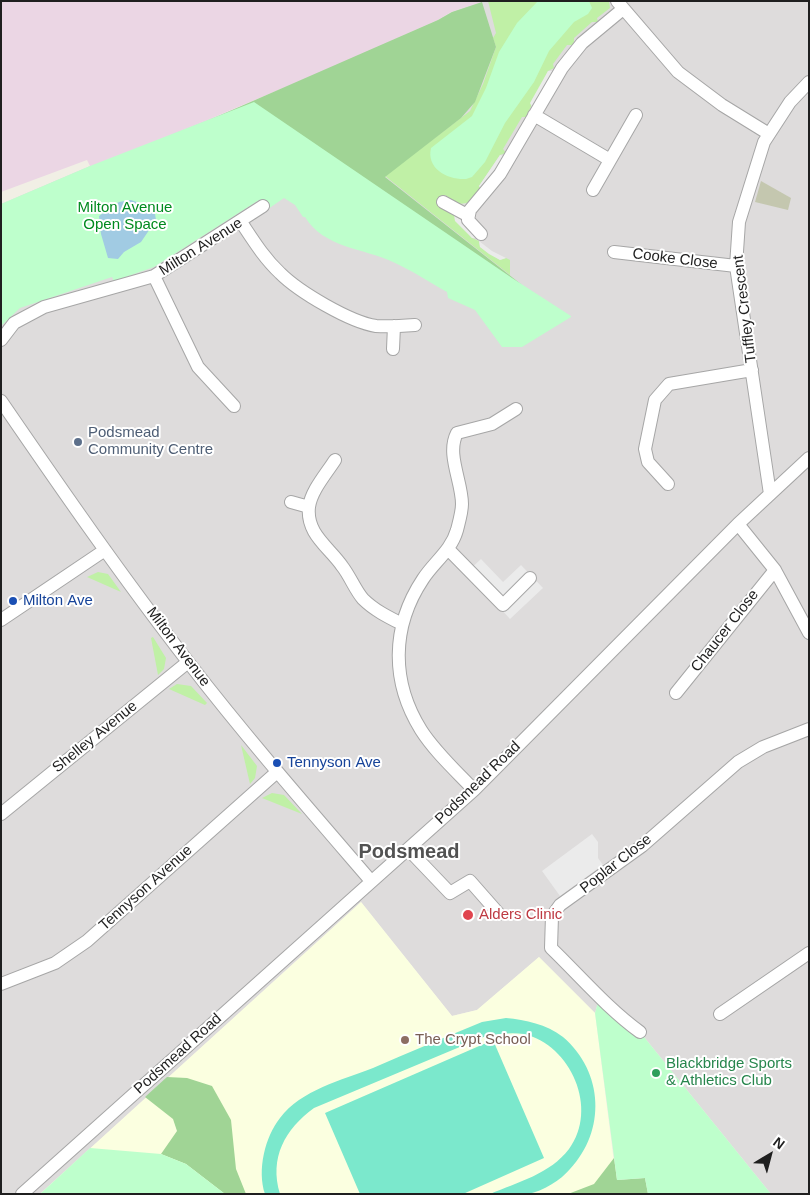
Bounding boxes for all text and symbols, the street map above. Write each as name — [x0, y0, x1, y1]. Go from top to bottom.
park label: Milton Avenue Open Space — [78, 199, 172, 234]
street label: Milton Avenue — [156, 214, 246, 280]
street label: Cooke Close — [631, 245, 719, 273]
street label: Tuffley Crescent — [729, 254, 761, 364]
place label: Podsmead Community Centre — [88, 424, 213, 459]
marker: Podsmead Community Centre — [72, 436, 84, 448]
street label: Chaucer Close — [687, 586, 763, 676]
place label: Milton Ave — [23, 592, 93, 610]
marker: Milton Ave — [7, 595, 19, 607]
street label: Milton Avenue — [142, 604, 214, 690]
street label: Shelley Avenue — [49, 697, 141, 777]
street label: Podsmead Road — [432, 738, 524, 828]
place label: Tennyson Ave — [287, 754, 381, 772]
marker: Tennyson Ave — [271, 757, 283, 769]
street label: Poplar Close — [577, 830, 655, 898]
district label: Podsmead — [358, 840, 460, 864]
street label: Tennyson Avenue — [96, 842, 196, 934]
place label: Alders Clinic — [479, 906, 562, 924]
marker: Alders Clinic — [461, 908, 475, 922]
street label: Podsmead Road — [130, 1010, 226, 1098]
place label: The Crypt School — [415, 1031, 531, 1049]
marker: The Crypt School — [399, 1034, 411, 1046]
place label: Blackbridge Sports & Athletics Club — [666, 1055, 792, 1090]
marker: Blackbridge Sports & Athletics Club — [650, 1067, 662, 1079]
north arrow — [745, 1130, 795, 1180]
text: N — [770, 1134, 788, 1152]

